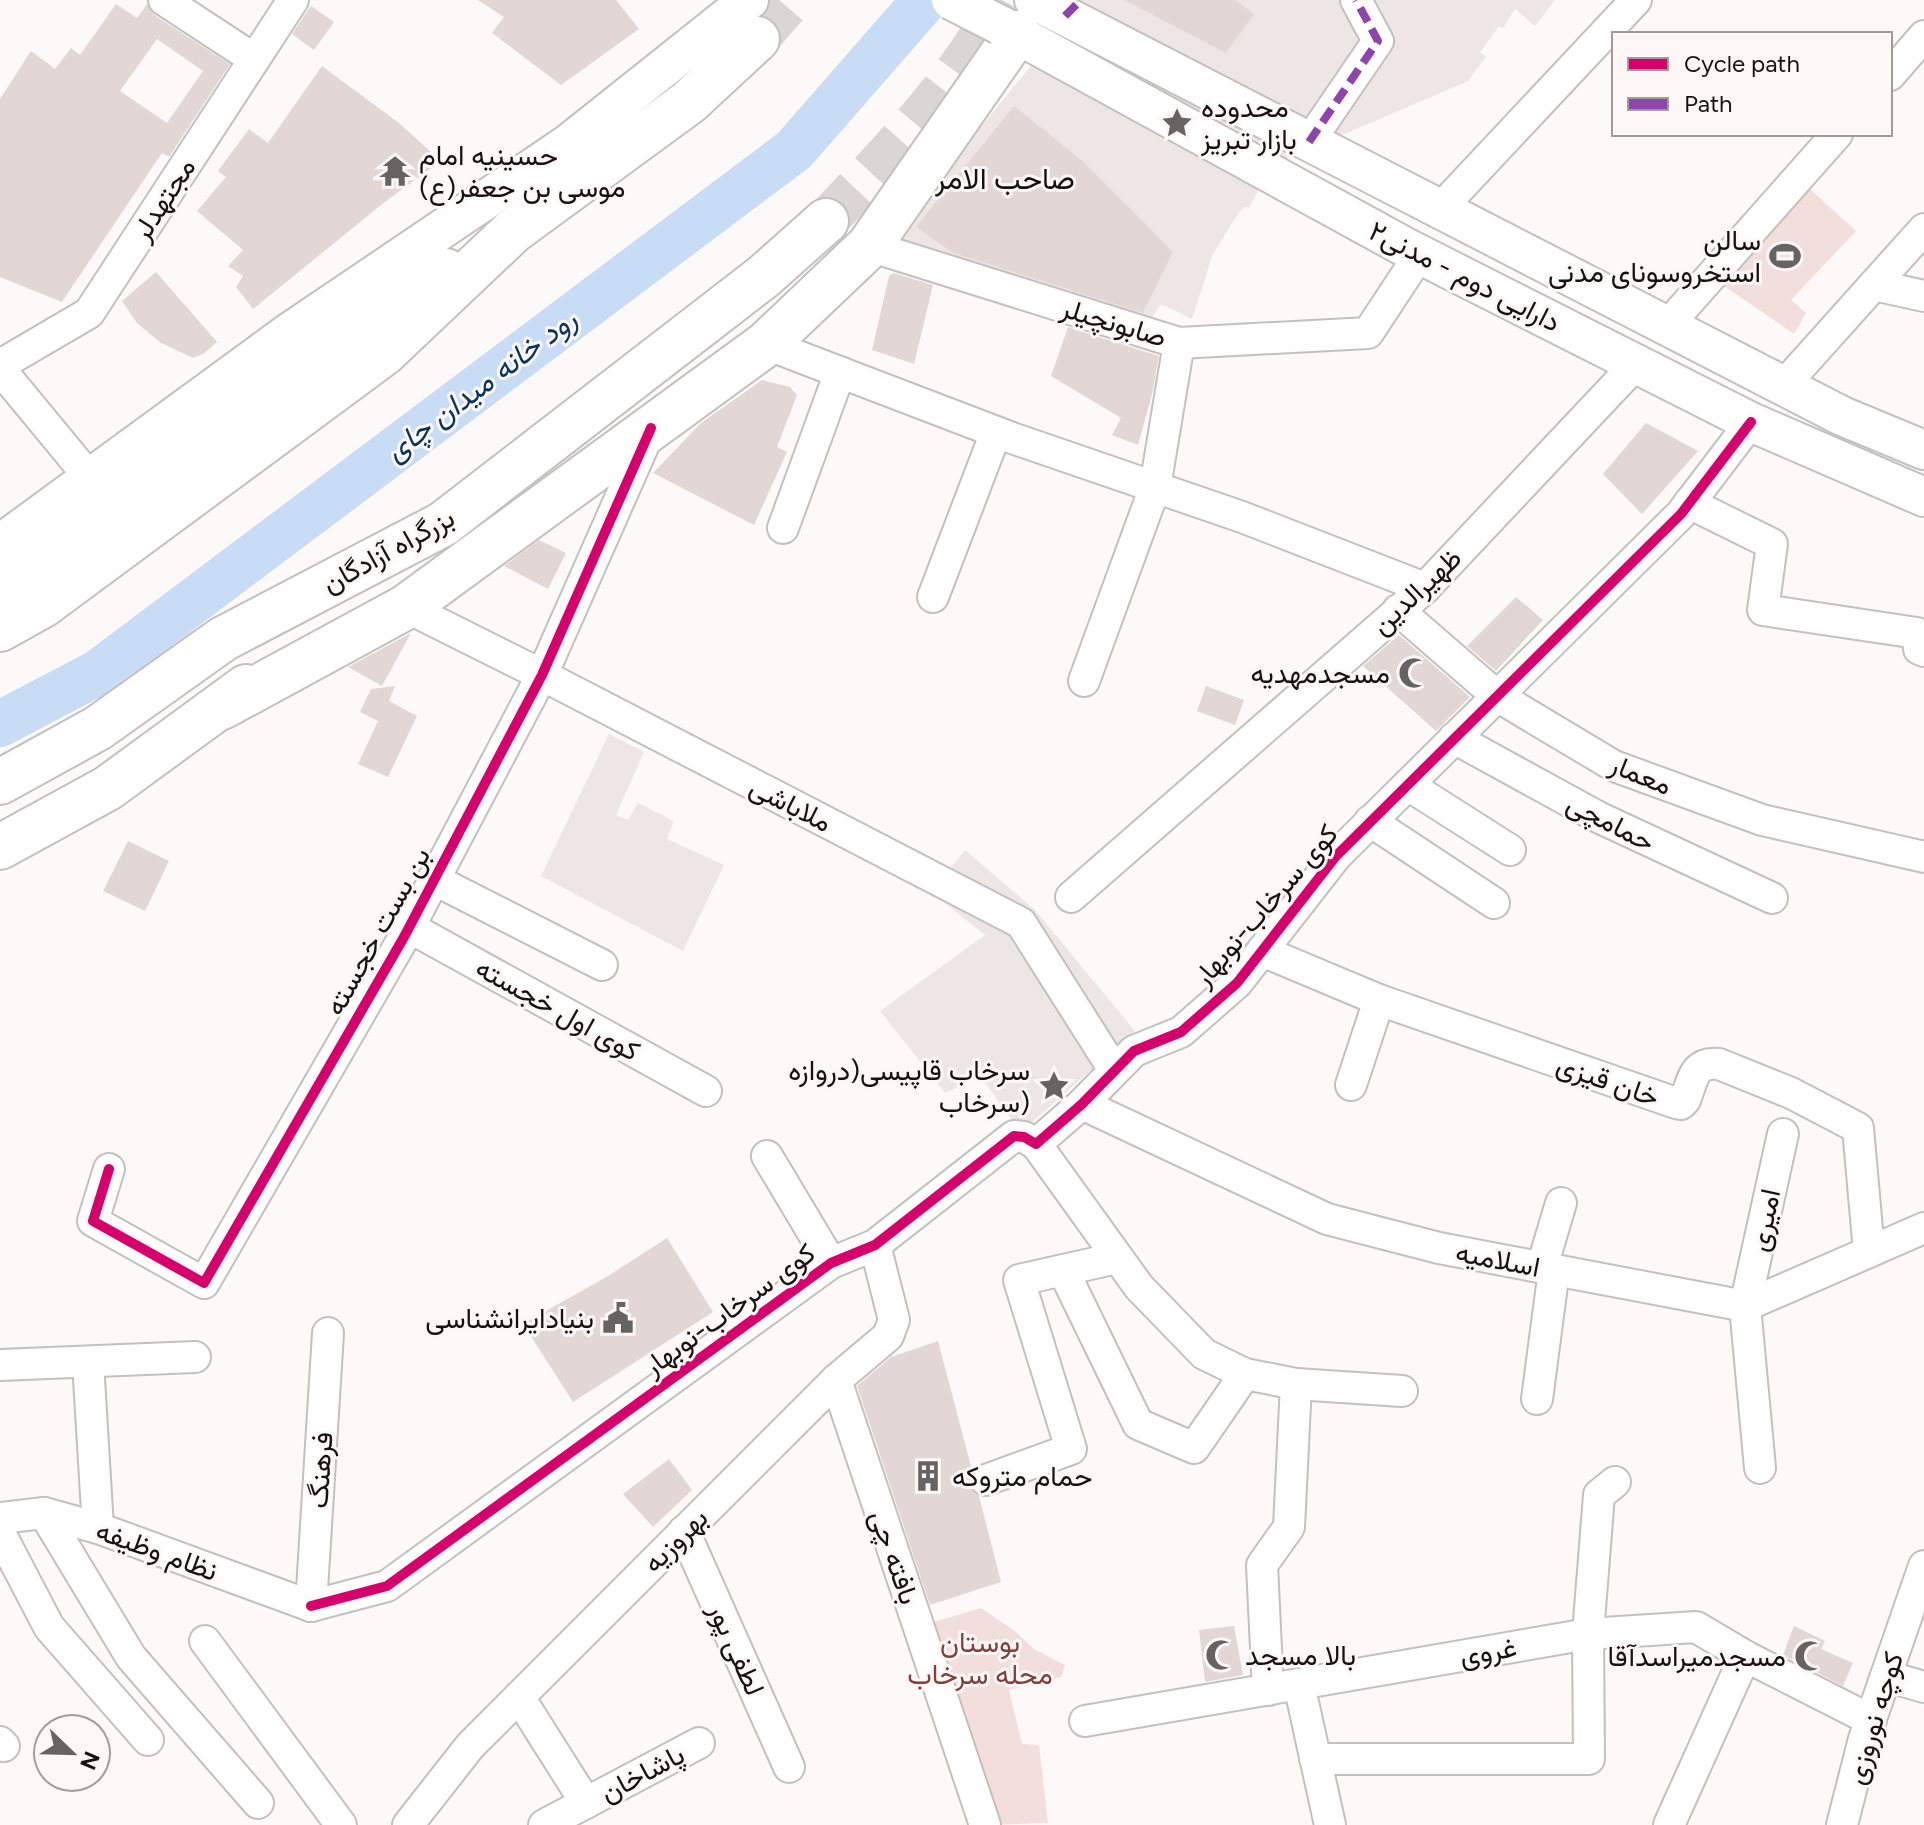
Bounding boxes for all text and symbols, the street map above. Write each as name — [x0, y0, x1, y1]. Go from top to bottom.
legend — [1612, 32, 1892, 136]
text: Cycle path — [1684, 49, 1800, 78]
text: Path — [1684, 89, 1732, 118]
place label: محدوده بازار تبریز — [1200, 90, 1297, 157]
place icon: محدوده بازار تبریز — [1160, 106, 1194, 140]
place label: حسینیه امام موسی بن جعفر(ع) — [419, 138, 625, 206]
street label: مجتهدلر — [123, 151, 203, 248]
temple icon: حسینیه امام موسی بن جعفر(ع) — [378, 154, 412, 188]
district label: صاحب الامر — [934, 160, 1075, 197]
street label: دارایی دوم - مدنی۲ — [1363, 213, 1566, 341]
place label: سالن استخروسونای مدنی — [1548, 223, 1761, 290]
sports icon: سالن استخروسونای مدنی — [1768, 239, 1802, 273]
street label: صابونچیلر — [1056, 290, 1171, 356]
water label: رود خانه میدان چای — [377, 300, 585, 470]
street label: بزرگراه آزادگان — [316, 500, 461, 601]
street label: ظهیرالدین — [1364, 541, 1469, 642]
place label: مسجدمهدیه — [1250, 656, 1390, 691]
mosque icon: مسجدمهدیه — [1397, 656, 1431, 690]
street label: معمار — [1604, 746, 1677, 803]
street label: ملاباشی — [744, 769, 838, 839]
street label: حمامچی — [1560, 785, 1661, 860]
street label: کوی سرخاب-نوبهار — [1185, 817, 1346, 995]
street label: بن بست خجسته — [317, 841, 437, 1021]
street label: کوی اول خجسته — [470, 950, 646, 1069]
street label: خان قیزی — [1552, 1047, 1664, 1114]
place label: سرخاب قاپیسی(دروازه سرخاب) — [788, 1053, 1030, 1120]
place icon: سرخاب قاپیسی(دروازه سرخاب) — [1037, 1069, 1071, 1103]
street label: امیری — [1741, 1186, 1788, 1255]
street label: اسلامیه — [1453, 1234, 1543, 1284]
street label: کوی سرخاب-نوبهار — [636, 1235, 822, 1384]
place label: بنیادایرانشناسی — [425, 1301, 594, 1336]
public building icon: بنیادایرانشناسی — [601, 1301, 635, 1335]
street label: فرهنگ — [300, 1431, 341, 1510]
building icon: حمام متروکه — [911, 1459, 945, 1493]
place label: حمام متروکه — [952, 1459, 1092, 1495]
street label: بهروزیه — [635, 1500, 715, 1580]
street label: بافته چی — [861, 1505, 927, 1609]
street label: نظام وظیفه — [91, 1512, 223, 1590]
street label: لطفی پور — [699, 1596, 773, 1702]
park label: بوستان محله سرخاب — [907, 1625, 1053, 1692]
street label: غروی — [1457, 1629, 1519, 1674]
mosque icon: بالا مسجد — [1204, 1638, 1238, 1672]
place label: بالا مسجد — [1245, 1638, 1356, 1672]
place label: مسجدمیراسدآقا — [1607, 1639, 1786, 1674]
mosque icon: مسجدمیراسدآقا — [1793, 1639, 1827, 1673]
street label: کوچه نوروزی — [1838, 1648, 1912, 1789]
north arrow — [32, 1713, 112, 1793]
street label: پاشاخان — [594, 1737, 691, 1811]
text: N — [74, 1748, 106, 1774]

